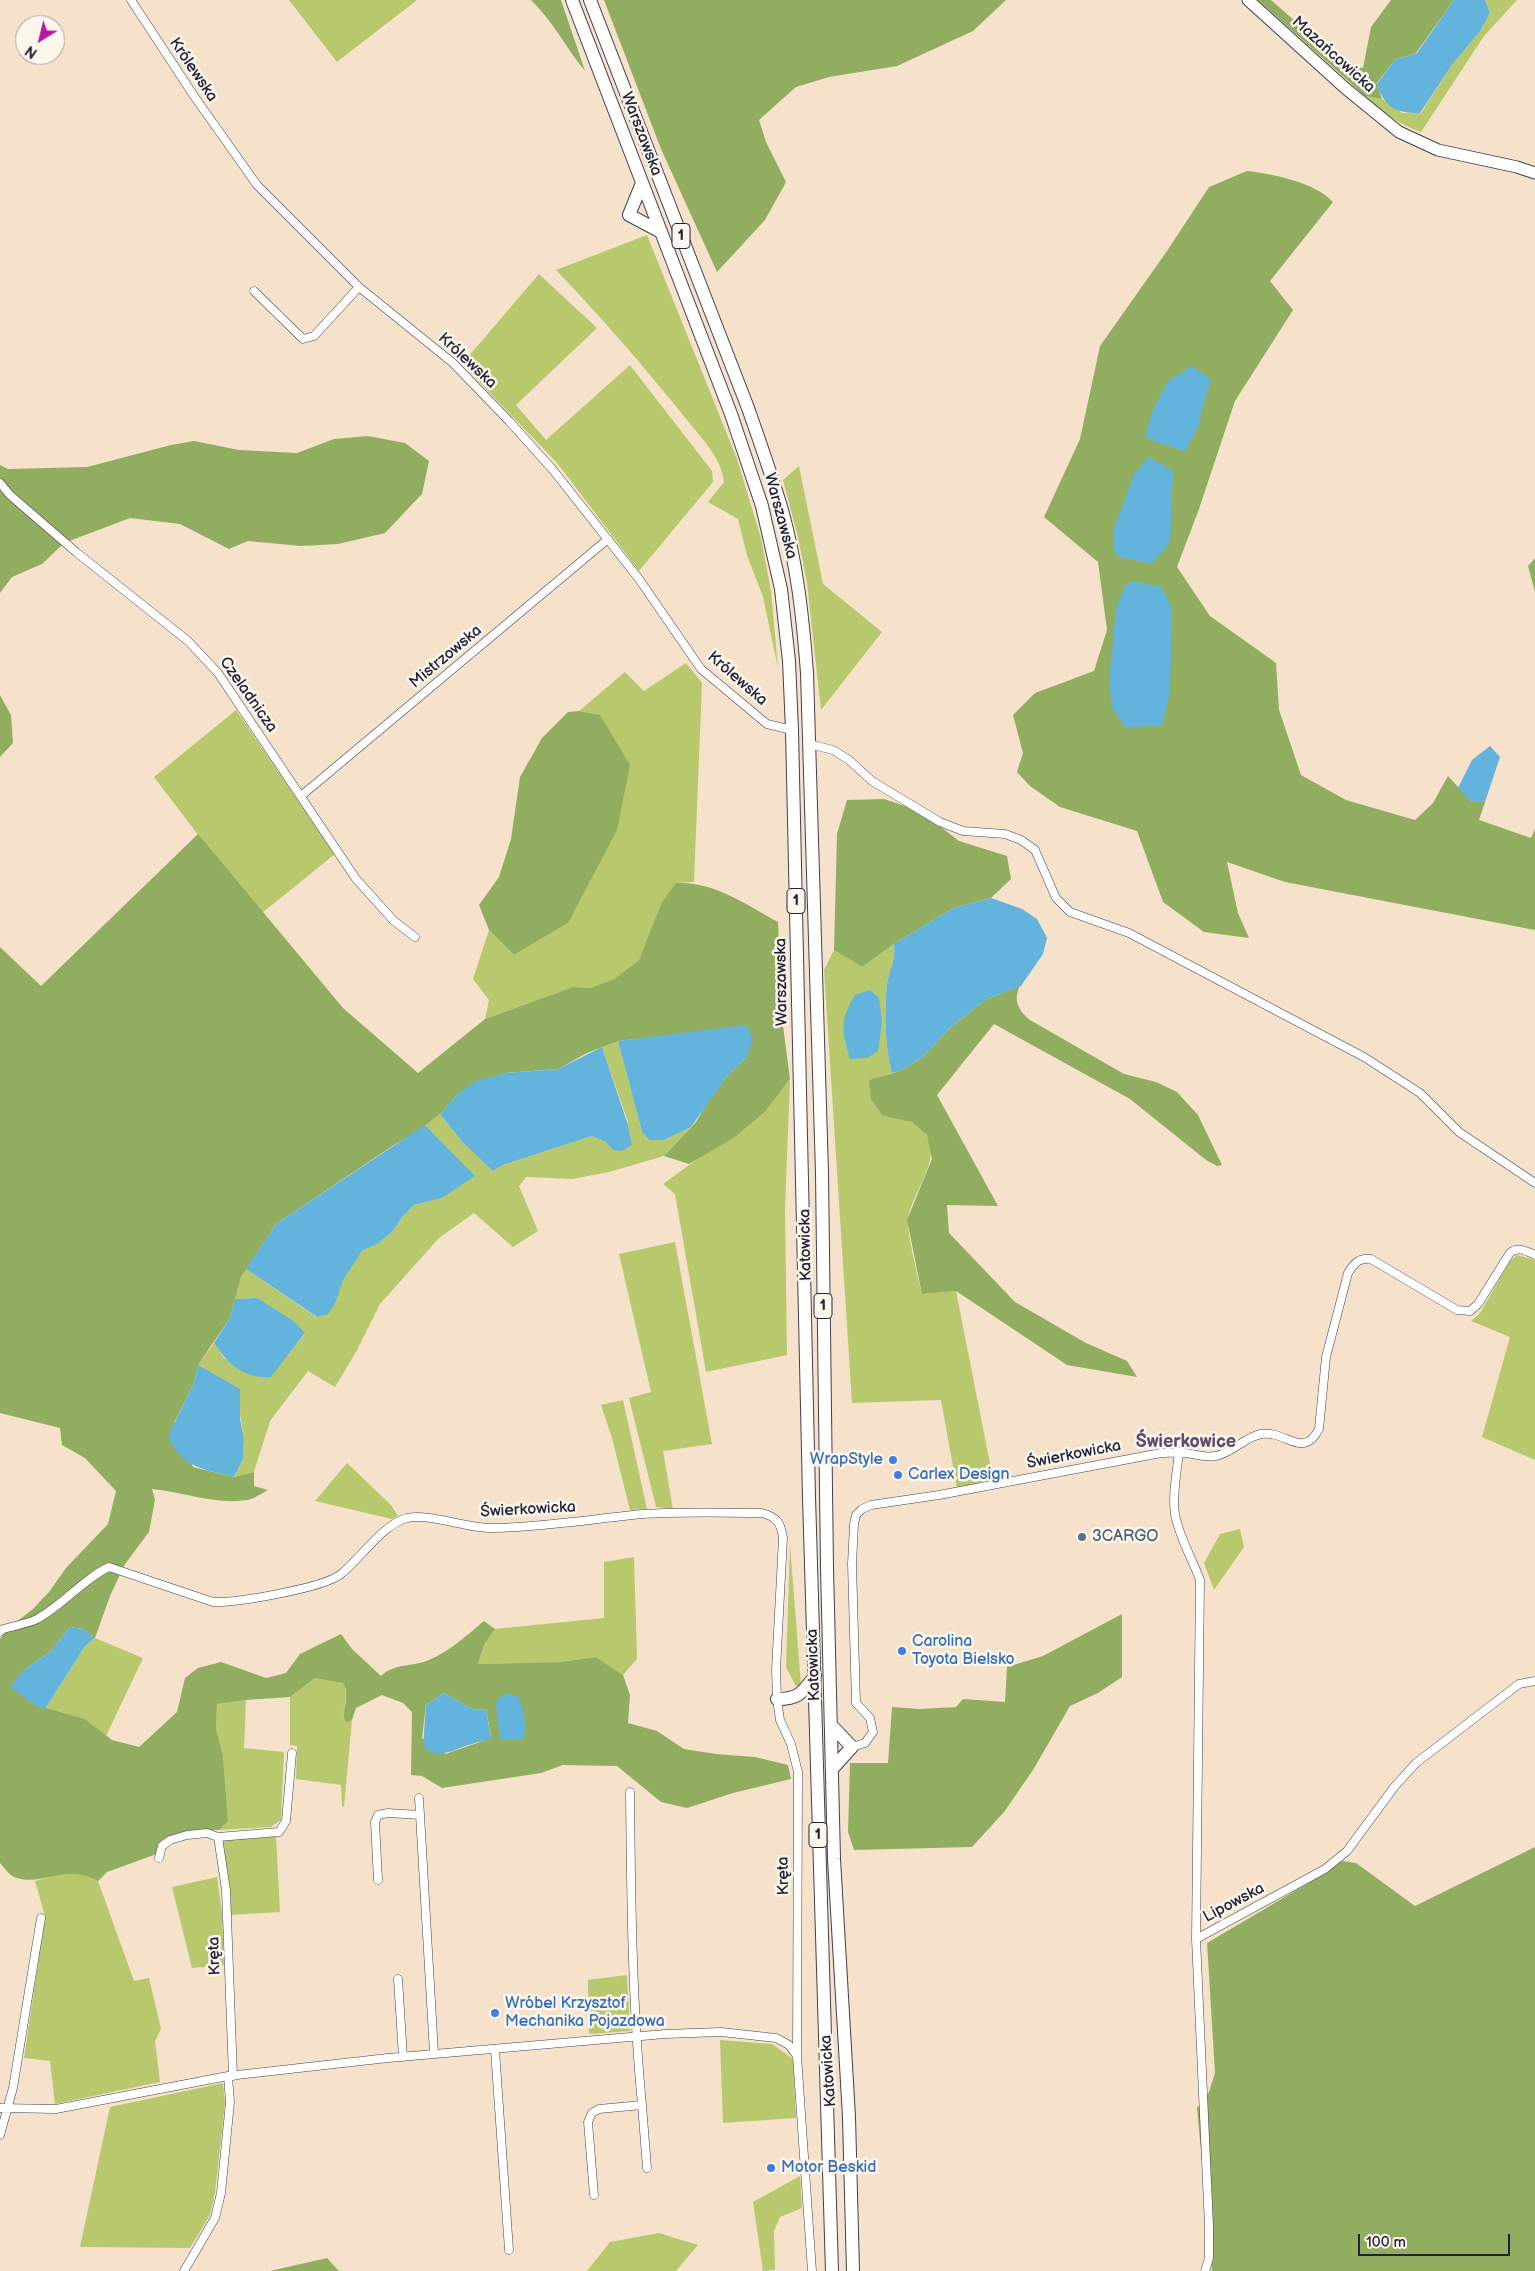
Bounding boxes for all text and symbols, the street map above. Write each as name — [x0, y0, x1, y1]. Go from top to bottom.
street label: Mazańcowicka — [1287, 13, 1379, 97]
north arrow — [15, 15, 65, 65]
street label: Królewska — [165, 34, 221, 106]
text: N — [22, 42, 41, 62]
street label: Warszawska — [616, 89, 666, 179]
road number: 1 — [672, 224, 690, 248]
street label: Królewska — [434, 329, 500, 393]
street label: Warszawska — [759, 471, 801, 561]
street label: Mistrzowska — [406, 621, 486, 693]
street label: Królewska — [703, 648, 771, 710]
street label: Czeladnicza — [215, 654, 281, 736]
road number: 1 — [787, 888, 805, 914]
street label: Warszawska — [772, 938, 792, 1026]
street label: Katowicka — [796, 1209, 816, 1281]
road number: 1 — [814, 1294, 832, 1318]
district label: Świerkowice — [1136, 1431, 1236, 1453]
street label: Świerkowicka — [1025, 1436, 1123, 1474]
place label: WrapStyle — [810, 1450, 883, 1470]
marker: WrapStyle — [887, 1454, 899, 1466]
place label: Carlex Design — [908, 1465, 1010, 1485]
marker: Carlex Design — [892, 1469, 904, 1481]
street label: Świerkowicka — [480, 1498, 576, 1522]
place label: 3CARGO — [1092, 1527, 1159, 1547]
marker: 3CARGO — [1076, 1531, 1088, 1543]
street label: Katowicka — [803, 1629, 825, 1701]
place label: Carolina Toyota Bielsko — [912, 1632, 1015, 1670]
marker: Carolina Toyota Bielsko — [896, 1645, 908, 1657]
road number: 1 — [809, 1822, 827, 1848]
street label: Kręta — [774, 1856, 794, 1896]
street label: Lipowska — [1200, 1879, 1268, 1927]
street label: Kręta — [205, 1936, 225, 1976]
place label: Wróbel Krzysztof Mechanika Pojazdowa — [505, 1994, 665, 2032]
marker: Wróbel Krzysztof Mechanika Pojazdowa — [489, 2007, 501, 2019]
street label: Katowicka — [817, 2034, 841, 2108]
place label: Motor Beskid — [781, 2158, 876, 2178]
marker: Motor Beskid — [765, 2162, 777, 2174]
scale bar — [1360, 2224, 1512, 2256]
text: 100 m — [1366, 2233, 1406, 2252]

